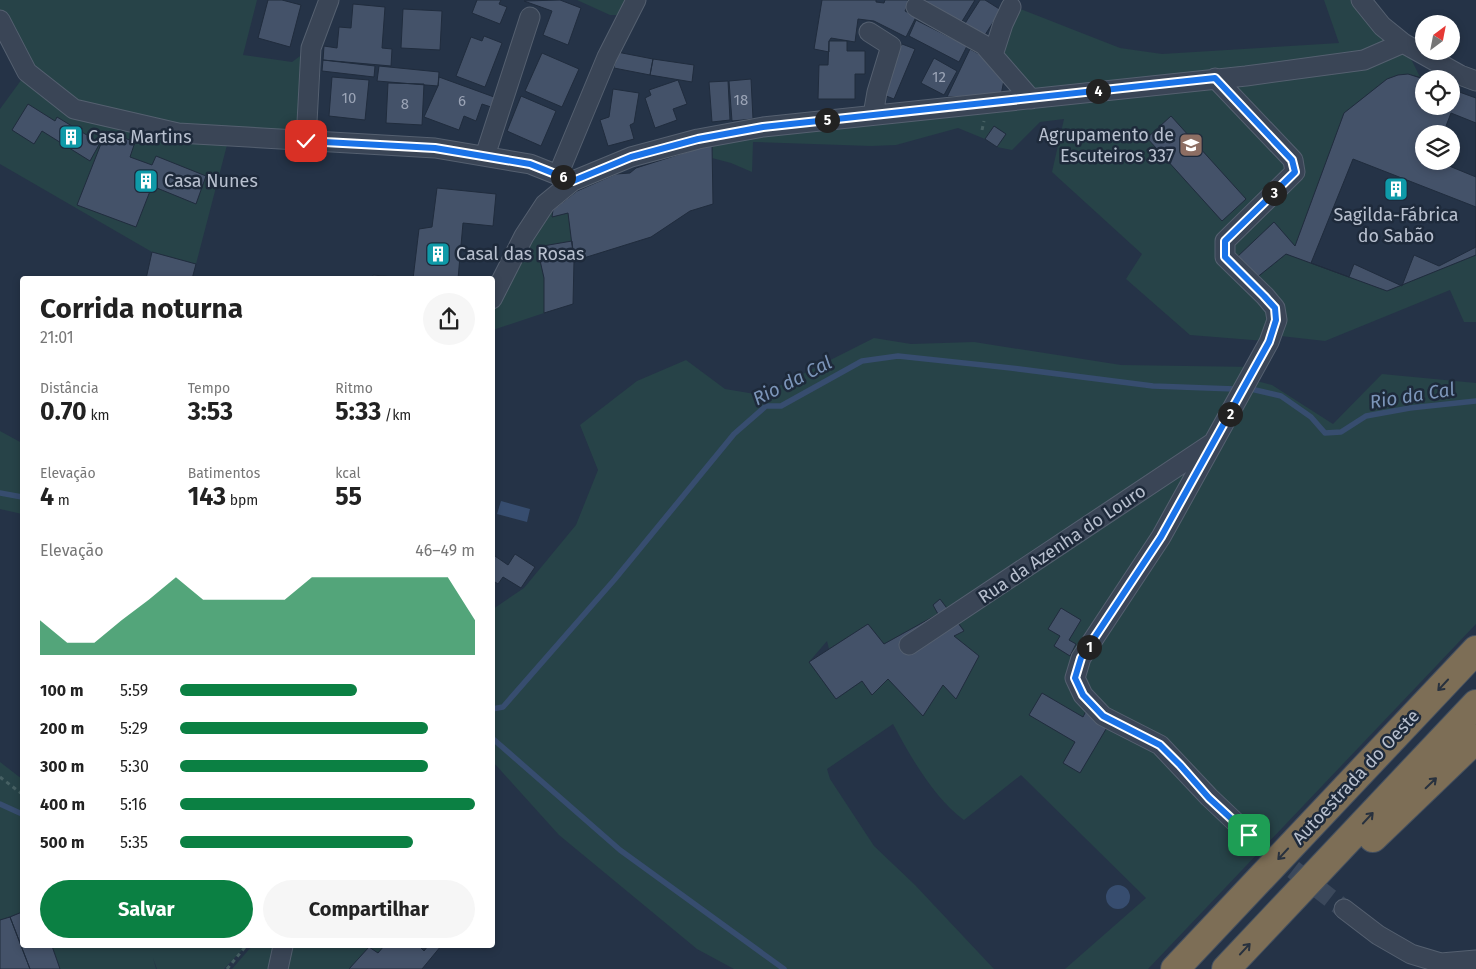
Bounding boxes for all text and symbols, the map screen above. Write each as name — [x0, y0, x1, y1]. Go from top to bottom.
north arrow — [1415, 15, 1460, 60]
map controls — [1415, 15, 1460, 170]
house number: 12 — [932, 68, 946, 86]
button: locate — [1415, 70, 1460, 115]
pin: 4 — [1086, 78, 1110, 104]
text: 4 — [1095, 83, 1102, 100]
house number: 10 — [342, 89, 356, 107]
house number: 18 — [734, 91, 748, 109]
house number: 6 — [458, 92, 466, 110]
house number: 8 — [401, 95, 409, 113]
pin: 5 — [814, 108, 840, 132]
text: 5 — [824, 112, 831, 129]
pin — [285, 120, 327, 162]
building icon: Casa Martins — [58, 124, 84, 150]
place label: Agrupamento de Escuteiros 337 — [1039, 124, 1174, 167]
button: layers — [1415, 125, 1460, 170]
place label: Casa Martins — [88, 126, 192, 148]
icon: check — [292, 127, 320, 155]
school or university icon: Agrupamento de Escuteiros 337 — [1178, 132, 1204, 158]
pin: 6 — [550, 164, 576, 190]
building icon: Casa Nunes — [133, 168, 159, 194]
text: 6 — [560, 169, 567, 186]
place label: Casa Nunes — [164, 170, 258, 192]
building icon: Sagilda-Fábrica do Sabão — [1383, 176, 1409, 202]
pin: 3 — [1262, 180, 1286, 206]
text: 3 — [1271, 185, 1278, 202]
place label: Sagilda-Fábrica do Sabão — [1333, 204, 1459, 247]
building icon: Casal das Rosas — [425, 241, 451, 267]
place label: Casal das Rosas — [456, 243, 584, 265]
text: Corrida noturna — [40, 292, 243, 325]
button: share — [423, 293, 475, 345]
text: 21:01 — [40, 328, 74, 347]
water label: Rio da Cal — [749, 351, 836, 410]
water label: Rio da Cal — [1368, 377, 1456, 414]
text: Distância — [40, 380, 99, 397]
text: Tempo — [188, 380, 230, 397]
text: Ritmo — [335, 380, 373, 397]
text: 0.70 — [40, 397, 87, 427]
text: 3:53 — [188, 397, 233, 427]
text: 5:33 — [335, 397, 381, 427]
pin: 2 — [1218, 402, 1242, 426]
text: 2 — [1227, 406, 1234, 423]
text: km — [87, 407, 110, 424]
text: /km — [381, 407, 411, 424]
text: Elevação — [40, 465, 96, 482]
text: Batimentos — [188, 465, 260, 482]
text: kcal — [335, 465, 361, 482]
street label: Rua da Azenha do Louro — [974, 480, 1150, 608]
text: 4 — [40, 482, 54, 512]
text: 143 — [188, 482, 226, 512]
text: 55 — [335, 482, 362, 512]
text: m — [54, 492, 70, 509]
text: bpm — [226, 492, 258, 509]
text: Elevação — [40, 541, 104, 560]
text: 46–49 m — [415, 541, 475, 560]
pin: 1 — [1076, 634, 1102, 660]
text: 1 — [1086, 639, 1093, 656]
one-way arrow — [1437, 679, 1449, 692]
text: 100 m — [40, 681, 83, 700]
text: 5:59 — [120, 681, 148, 700]
street label: Autoestrada do Oeste — [1288, 705, 1424, 849]
text: 200 m — [40, 719, 84, 738]
text: 5:29 — [120, 719, 148, 738]
text: 300 m — [40, 757, 84, 776]
text: 5:30 — [120, 757, 149, 776]
one-way arrow — [1425, 777, 1437, 789]
text: 400 m — [40, 795, 85, 814]
text: 5:16 — [120, 795, 147, 814]
one-way arrow — [1362, 812, 1374, 824]
pin — [1228, 814, 1270, 856]
icon: arrive — [1235, 821, 1263, 849]
text: 500 m — [40, 833, 85, 852]
text: 5:35 — [120, 833, 148, 852]
one-way arrow — [1277, 848, 1289, 861]
button: Salvar — [40, 880, 253, 938]
button: Compartilhar — [263, 880, 475, 938]
one-way arrow — [1239, 943, 1251, 956]

